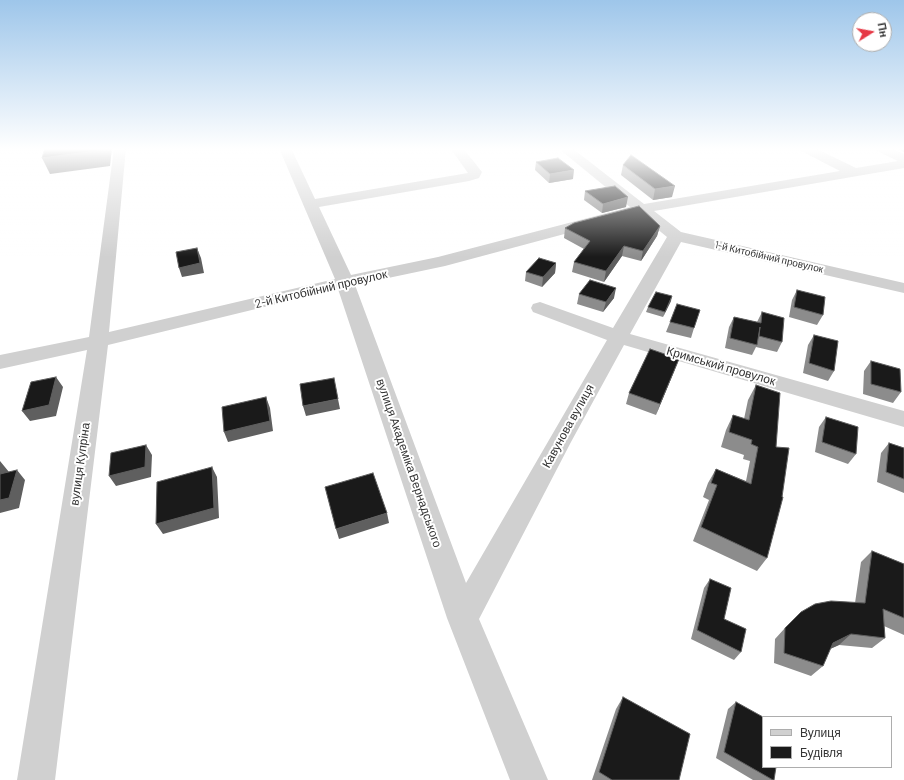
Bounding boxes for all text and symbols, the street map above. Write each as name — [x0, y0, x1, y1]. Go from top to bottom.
north arrow — [852, 12, 892, 52]
text: Пн — [876, 21, 891, 38]
street label: 1-й Китобійний провулок — [714, 239, 824, 275]
street label: 2-й Китобійний провулок — [253, 267, 389, 311]
street label: Кримський провулок — [665, 344, 777, 388]
street label: вулиця Академіка Вернадського — [373, 377, 445, 549]
street label: Кавунова вулиця — [539, 382, 597, 470]
street label: вулиця Купріна — [67, 422, 93, 506]
legend — [762, 716, 892, 768]
text: Вулиця — [800, 725, 841, 739]
text: Будівля — [800, 745, 842, 759]

